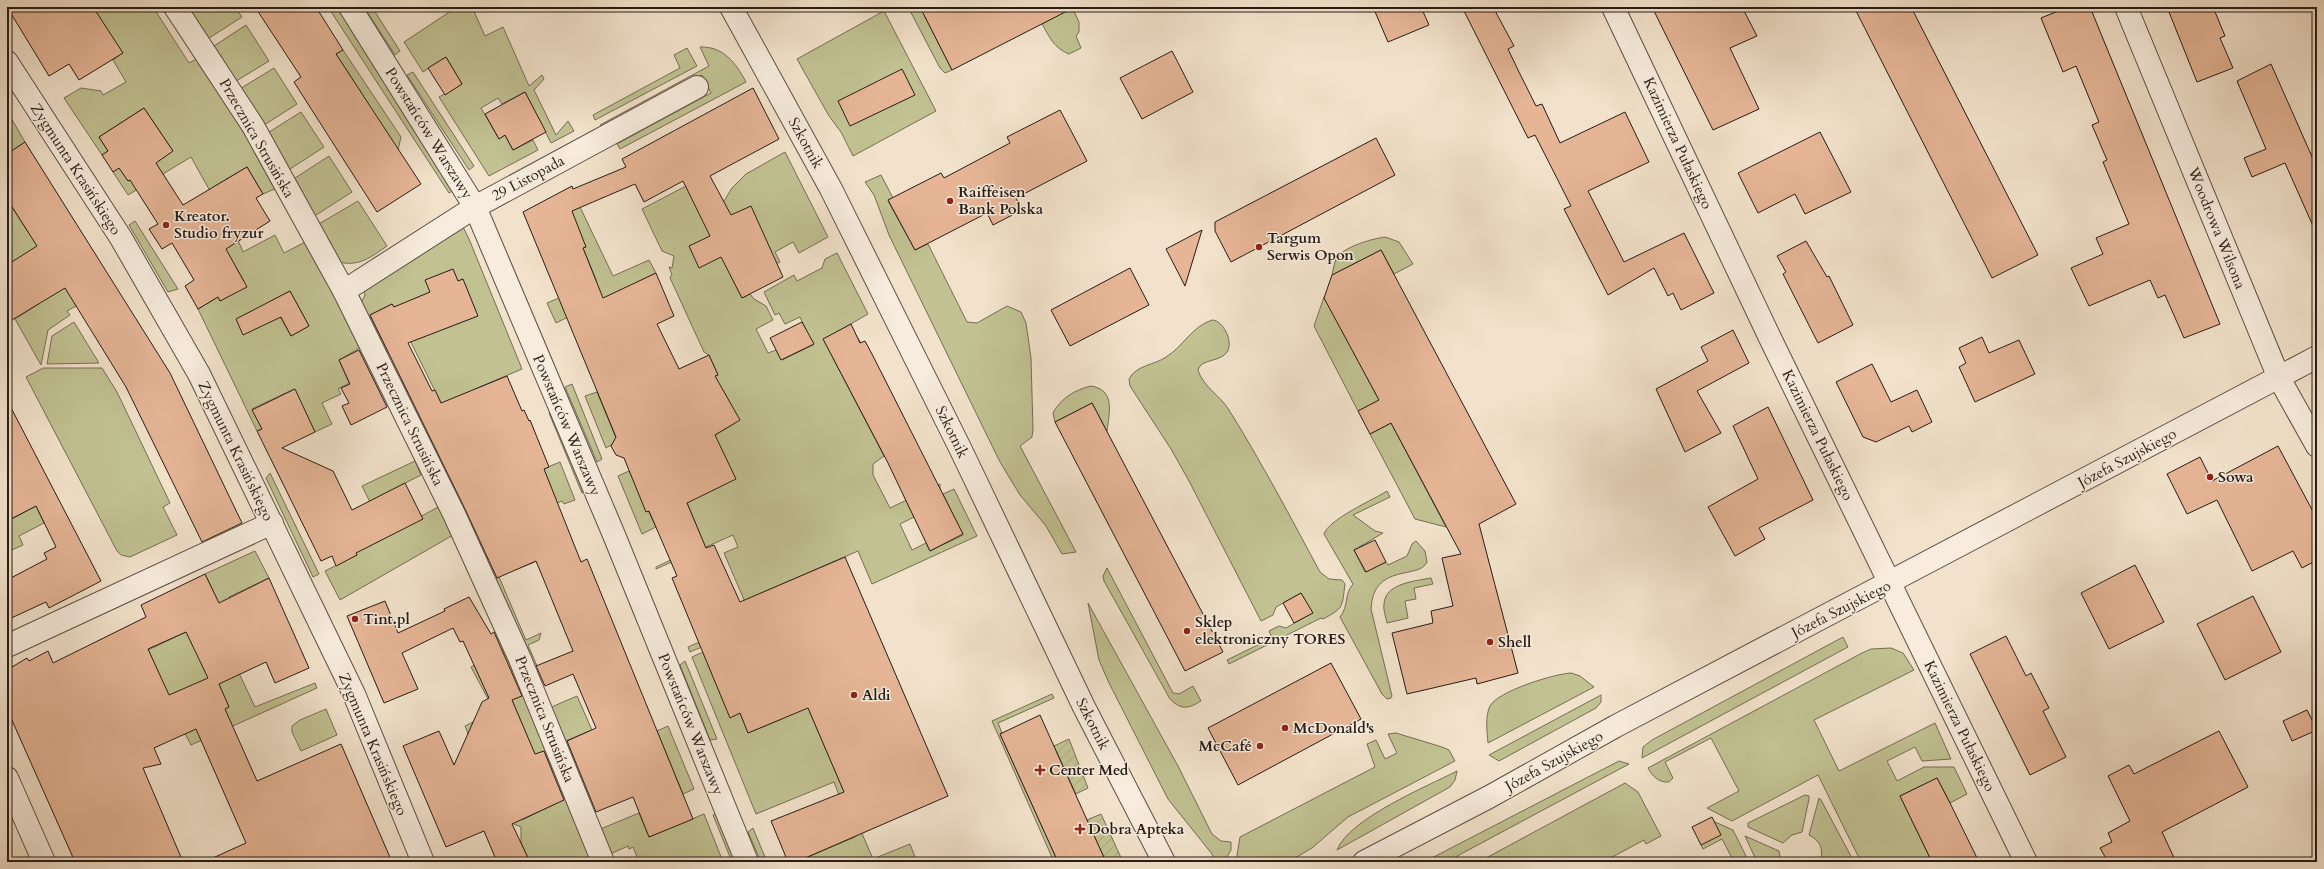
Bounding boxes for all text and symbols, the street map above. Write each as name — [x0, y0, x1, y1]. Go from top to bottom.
street label: Powstańców Warszawy — [380, 63, 478, 203]
street label: Kazimierza Pułaskiego — [1639, 74, 1717, 212]
street label: Przecznica Strusińska — [215, 75, 300, 202]
street label: Zygmunta Krasińskiego — [26, 99, 126, 239]
street label: Szkotnik — [784, 114, 828, 172]
street label: 29 Listopada — [488, 150, 568, 205]
street label: Woodrowa Wilsona — [2183, 163, 2251, 292]
place label: Raiffeisen Bank Polska — [958, 182, 1044, 219]
marker: Raiffeisen Bank Polska — [945, 196, 955, 206]
place label: Kreator. Studio fryzur — [174, 206, 265, 243]
marker: Kreator. Studio fryzur — [161, 220, 171, 230]
place label: Targum Serwis Opon — [1267, 228, 1354, 265]
marker: Targum Serwis Opon — [1254, 242, 1264, 252]
street label: Powstańców Warszawy — [528, 351, 606, 499]
street label: Przecznica Strusińska — [371, 359, 449, 489]
street label: Kazimierza Pułaskiego — [1778, 366, 1858, 504]
street label: Zygmunta Krasińskiego — [193, 378, 279, 524]
street label: Szkotnik — [931, 403, 973, 461]
street label: Józefa Szujskiego — [2072, 424, 2180, 493]
place label: Sowa — [2218, 467, 2254, 487]
marker: Sowa — [2205, 472, 2215, 482]
street label: Józefa Szujskiego — [1786, 575, 1894, 644]
place label: Tint.pl — [363, 609, 410, 629]
place label: Sklep elektroniczny TORES — [1195, 612, 1345, 649]
marker: Tint.pl — [350, 614, 360, 624]
marker: Sklep elektroniczny TORES — [1182, 626, 1192, 636]
place label: Shell — [1498, 632, 1532, 652]
marker: Shell — [1485, 637, 1495, 647]
street label: Powstańców Warszawy — [653, 650, 729, 798]
street label: Przecznica Strusińska — [510, 653, 580, 786]
street label: Kazimierza Pułaskiego — [1920, 657, 2000, 795]
street label: Zygmunta Krasińskiego — [334, 670, 412, 818]
place label: Aldi — [862, 685, 891, 705]
marker: Aldi — [849, 690, 859, 700]
street label: Szkotnik — [1071, 695, 1115, 753]
place label: McDonald's — [1293, 718, 1374, 738]
marker: McDonald's — [1280, 723, 1290, 733]
street label: Józefa Szujskiego — [1500, 726, 1607, 797]
place label: McCafé — [1199, 736, 1252, 756]
marker: McCafé — [1255, 741, 1265, 751]
place label: Center Med — [1049, 760, 1129, 780]
marker: Center Med — [1034, 764, 1046, 776]
place label: Dobra Apteka — [1088, 819, 1185, 839]
marker: Dobra Apteka — [1075, 824, 1085, 834]

